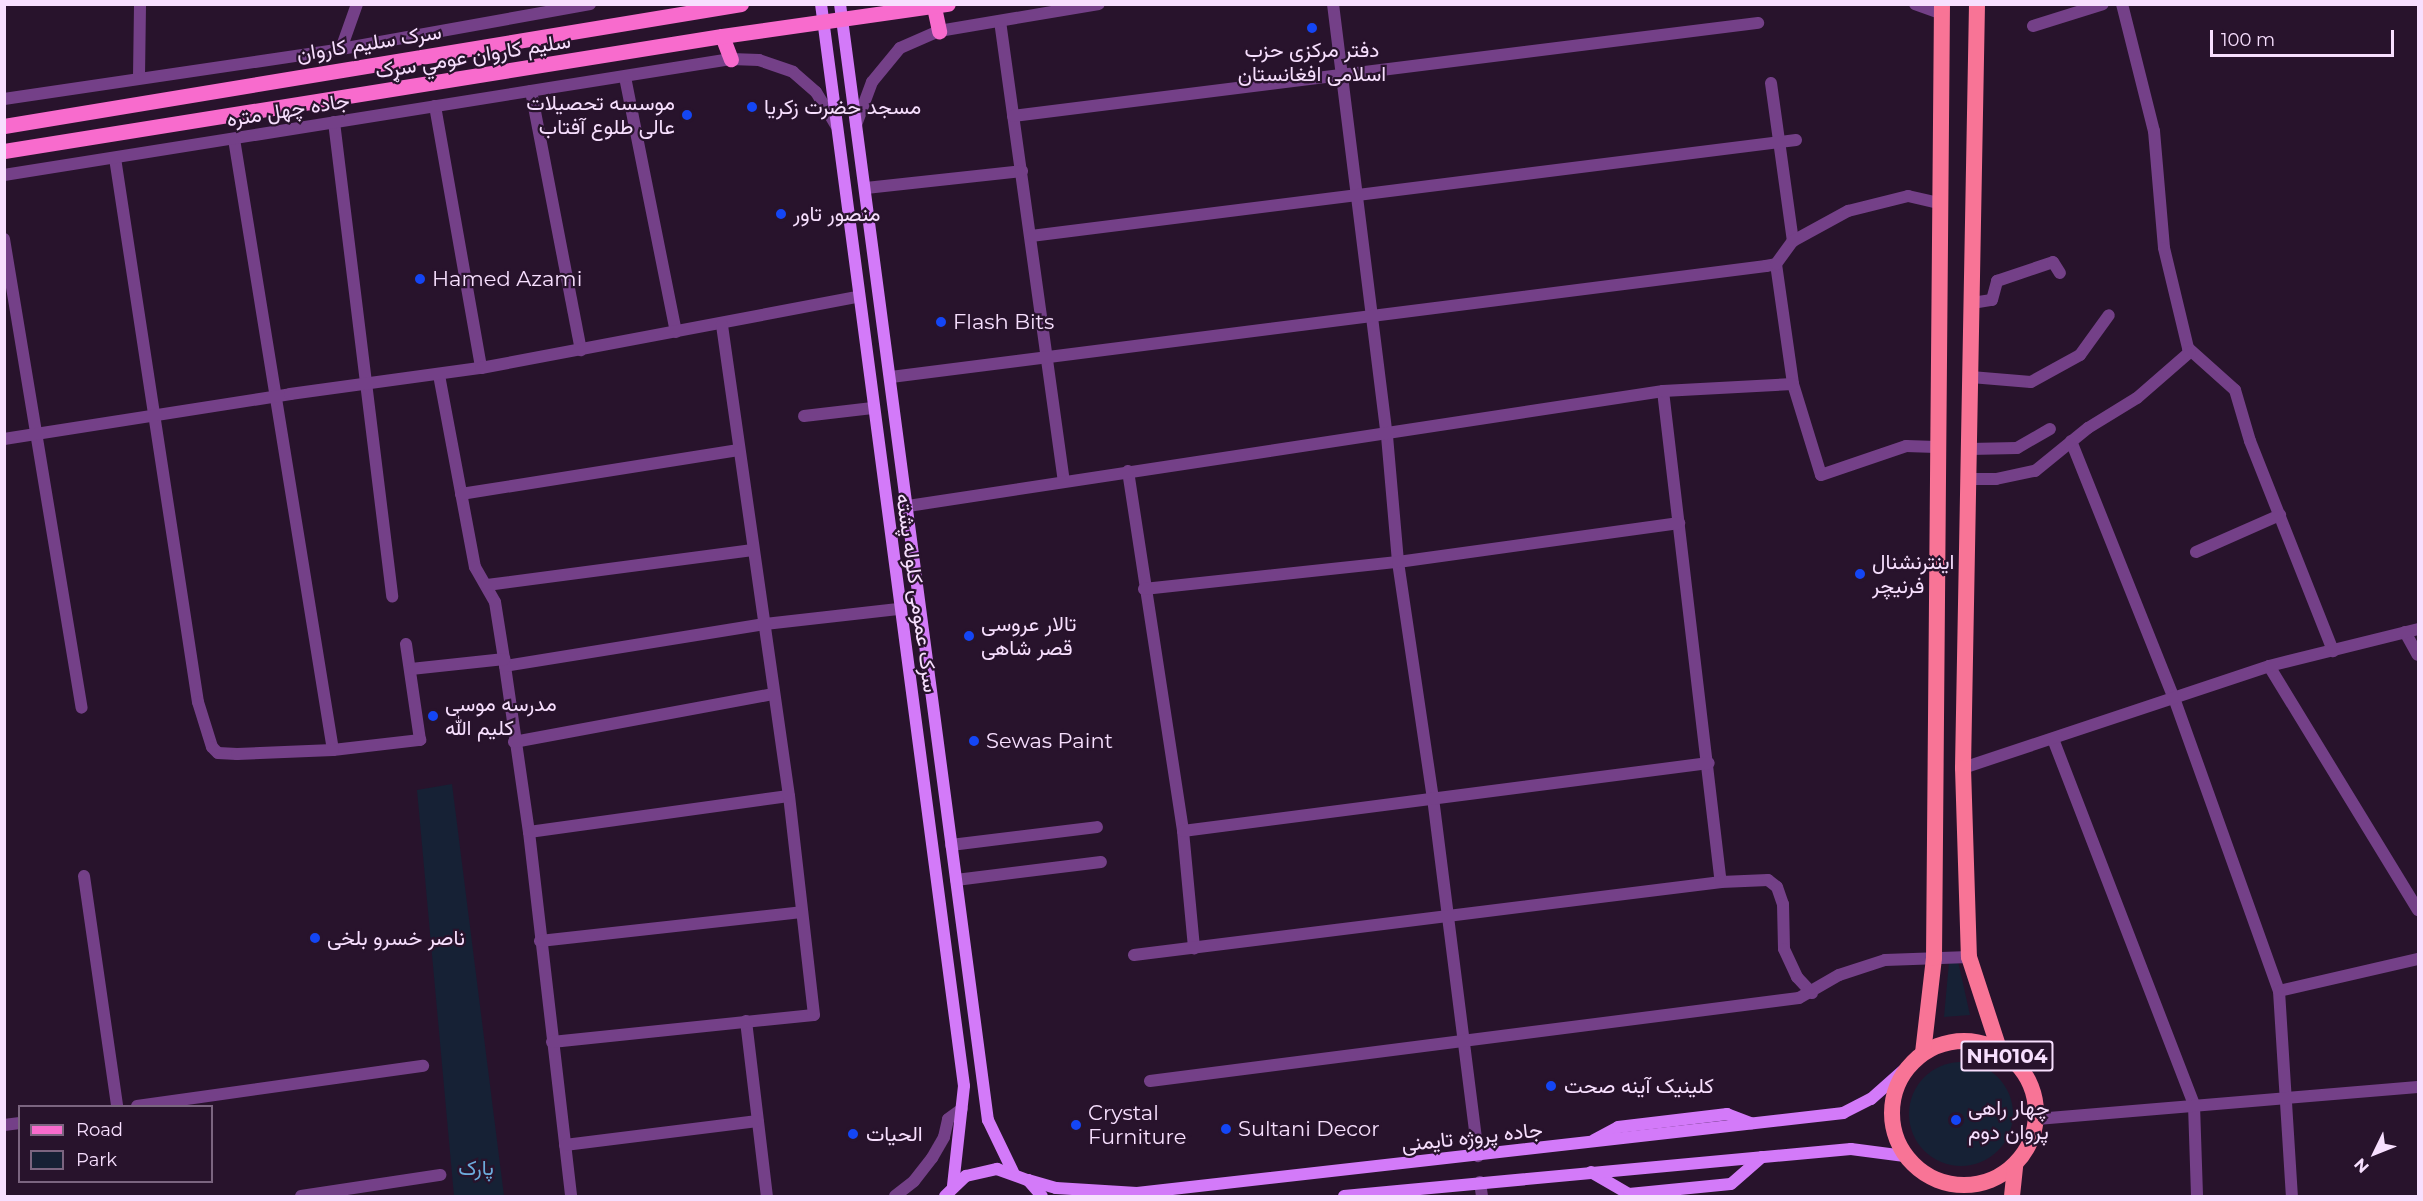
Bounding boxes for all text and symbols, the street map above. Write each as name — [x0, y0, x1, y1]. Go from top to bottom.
scale bar — [2213, 18, 2398, 56]
street label: سرک سلیم کاروان — [295, 19, 443, 67]
marker: دفتر مرکزی حزب اسلامی افغانستان — [1305, 21, 1319, 35]
street label: سلیم کاروان عومي سړک — [374, 28, 572, 84]
text: 100 m — [2221, 29, 2275, 51]
place label: دفتر مرکزی حزب اسلامی افغانستان — [1238, 37, 1386, 87]
street label: جاده چهل متره — [225, 88, 351, 132]
place label: موسسه تحصیلات عالی طلوع آفتاب — [526, 90, 675, 140]
place label: مسجد حضرت زکریا — [764, 94, 921, 120]
marker: مسجد حضرت زکریا — [745, 100, 759, 114]
marker: موسسه تحصیلات عالی طلوع آفتاب — [680, 108, 694, 122]
place label: منصور تاور — [793, 201, 880, 227]
marker: منصور تاور — [774, 207, 788, 221]
place label: Hamed Azami — [432, 266, 582, 292]
marker: Hamed Azami — [413, 272, 427, 286]
place label: Flash Bits — [953, 309, 1054, 335]
marker: Flash Bits — [934, 315, 948, 329]
street label: سرک عمومی کلوله پشته — [891, 492, 943, 694]
place label: اینترنشنال فرنیچر — [1872, 549, 1954, 599]
marker: اینترنشنال فرنیچر — [1853, 567, 1867, 581]
place label: تالار عروسی قصر شاهی — [981, 611, 1076, 661]
marker: تالار عروسی قصر شاهی — [962, 629, 976, 643]
place label: مدرسه موسی کلیم الله — [445, 691, 557, 741]
marker: مدرسه موسی کلیم الله — [426, 709, 440, 723]
place label: Sewas Paint — [986, 728, 1113, 754]
marker: Sewas Paint — [967, 734, 981, 748]
place label: ناصر خسرو بلخی — [327, 925, 465, 951]
marker: ناصر خسرو بلخی — [308, 931, 322, 945]
road number: NH0104 — [1959, 1039, 2055, 1073]
place label: کلینیک آینه صحت — [1564, 1073, 1714, 1099]
marker: کلینیک آینه صحت — [1542, 1077, 1560, 1095]
place label: چهار راهی پروان دوم — [1968, 1095, 2050, 1145]
place label: Crystal Furniture — [1088, 1100, 1186, 1150]
legend — [18, 1105, 213, 1183]
marker: چهار راهی پروان دوم — [1949, 1113, 1963, 1127]
place label: Sultani Decor — [1238, 1116, 1380, 1142]
street label: جاده پروژه تایمنی — [1400, 1117, 1544, 1157]
marker: Crystal Furniture — [1069, 1118, 1083, 1132]
text: Road — [76, 1119, 123, 1141]
place label: الحیات — [866, 1121, 923, 1147]
marker: Sultani Decor — [1219, 1122, 1233, 1136]
north arrow — [2345, 1123, 2405, 1183]
marker: الحیات — [844, 1125, 862, 1143]
text: Park — [76, 1149, 117, 1171]
text: N — [2350, 1154, 2373, 1177]
park label: پارک — [458, 1155, 494, 1181]

